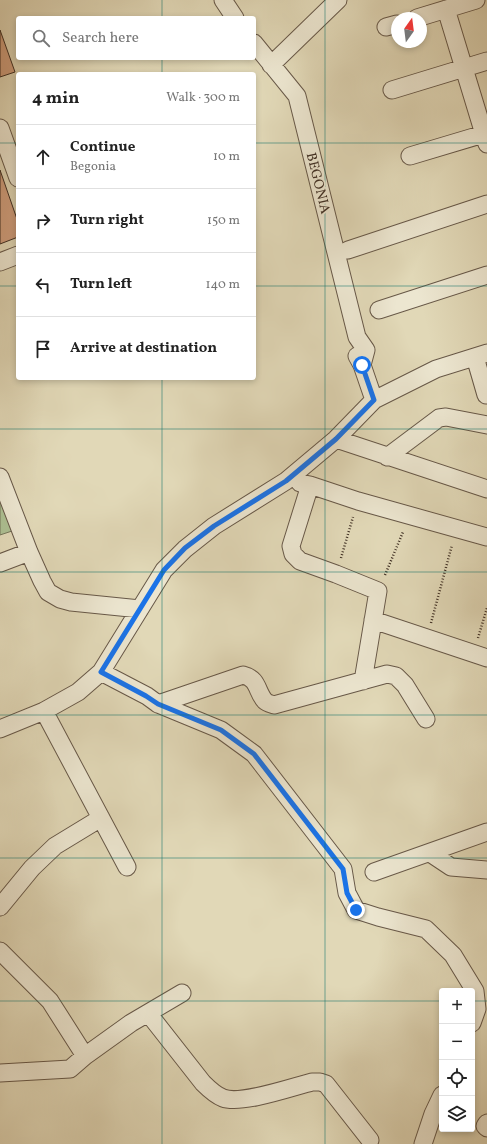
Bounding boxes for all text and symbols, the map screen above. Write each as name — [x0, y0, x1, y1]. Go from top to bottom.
north arrow — [391, 12, 427, 48]
search box — [16, 16, 256, 60]
icon: search — [30, 27, 52, 49]
text: Search here — [62, 28, 139, 49]
text: 4 min — [32, 87, 79, 110]
text: Walk · 300 m — [166, 89, 240, 107]
text: Continue — [70, 137, 135, 158]
icon: ahead — [32, 146, 54, 168]
text: 10 m — [213, 148, 240, 166]
street label: BEGONIA — [301, 151, 334, 216]
text: Begonia — [70, 158, 116, 176]
icon: right — [32, 210, 54, 232]
text: Turn right — [70, 210, 144, 231]
text: 150 m — [207, 212, 240, 230]
icon: left — [32, 274, 54, 296]
text: Turn left — [70, 274, 132, 295]
text: 140 m — [206, 276, 240, 294]
icon: arrive — [32, 338, 54, 360]
text: Arrive at destination — [70, 338, 217, 359]
route start — [353, 356, 371, 374]
route end — [347, 901, 365, 919]
map controls — [439, 988, 475, 1132]
button: + — [439, 988, 475, 1024]
button: − — [439, 1024, 475, 1060]
button: locate — [439, 1060, 475, 1096]
button: layers — [439, 1096, 475, 1132]

